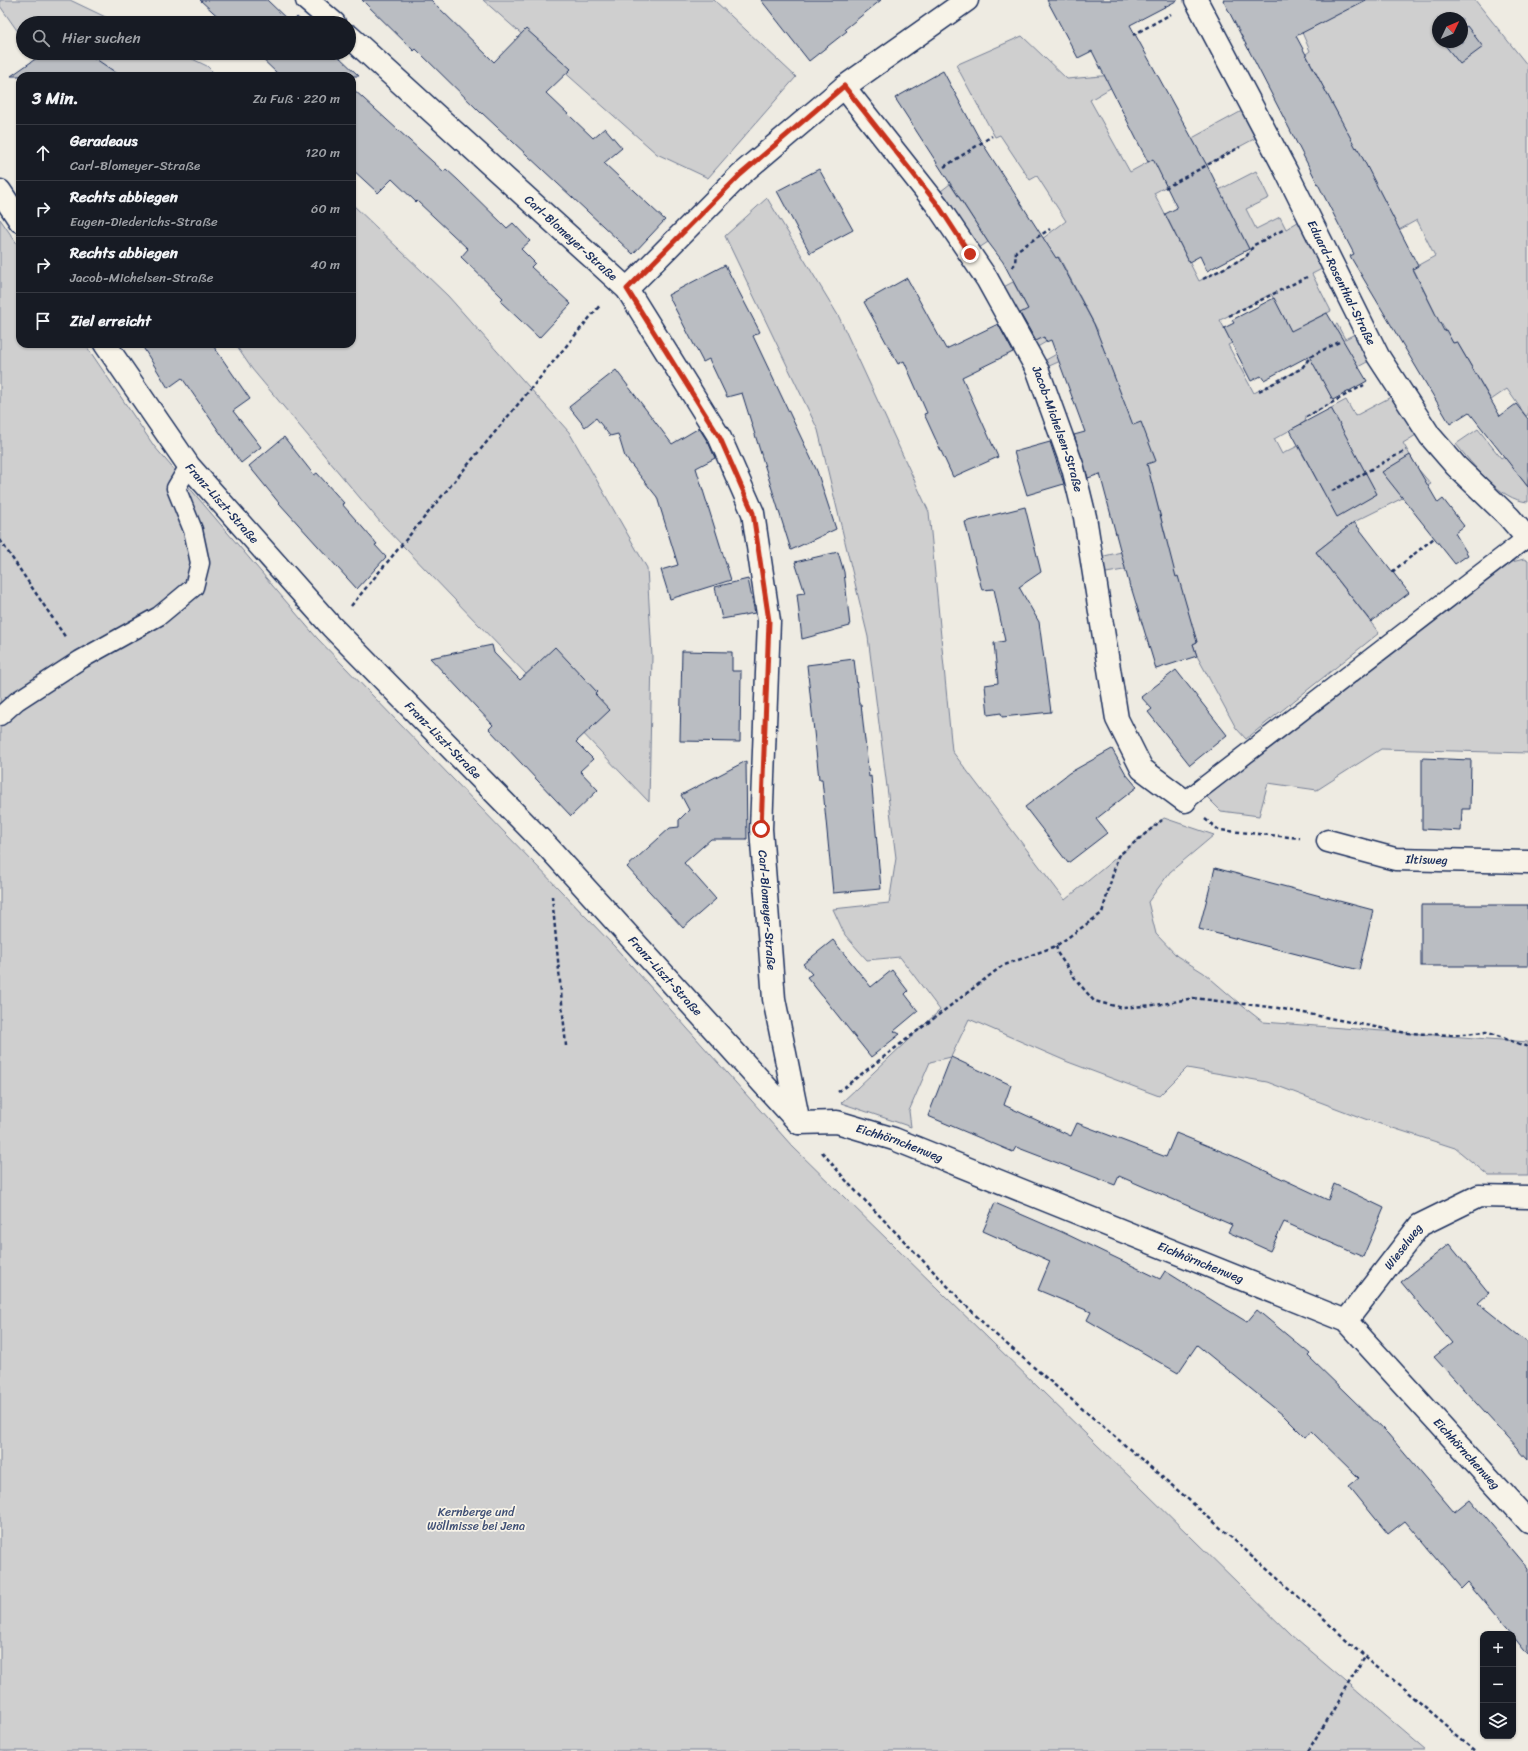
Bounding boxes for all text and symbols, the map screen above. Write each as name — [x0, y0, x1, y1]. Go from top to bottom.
north arrow — [1432, 12, 1468, 48]
search box — [16, 16, 356, 60]
text: Hier suchen — [62, 25, 141, 51]
icon: search — [30, 27, 52, 49]
text: 3 Min. — [32, 83, 79, 113]
text: Zu Fuß · 220 m — [253, 87, 340, 110]
text: Geradeaus — [70, 128, 138, 154]
text: 120 m — [305, 141, 340, 164]
icon: ahead — [32, 142, 54, 164]
text: Carl-Blomeyer-Straße — [70, 154, 200, 177]
text: Rechts abbiegen — [70, 184, 178, 210]
street label: Carl-Blomeyer-Straße — [519, 189, 623, 287]
text: 60 m — [311, 197, 340, 220]
icon: right — [32, 198, 54, 220]
text: Eugen-Diederichs-Straße — [70, 210, 218, 233]
street label: Eduard-Rosenthal-Straße — [1301, 216, 1382, 349]
text: Rechts abbiegen — [70, 240, 178, 266]
route end — [961, 245, 979, 263]
text: 40 m — [310, 253, 340, 276]
icon: right — [32, 254, 54, 276]
text: Jacob-Michelsen-Straße — [70, 266, 213, 289]
text: Ziel erreicht — [70, 308, 151, 334]
icon: arrive — [32, 310, 54, 332]
street label: Jacob-Michelsen-Straße — [1025, 360, 1089, 494]
street label: Franz-Liszt-Straße — [180, 458, 264, 549]
street label: Franz-Liszt-Straße — [399, 696, 487, 785]
route start — [752, 820, 770, 838]
street label: Iltisweg — [1404, 848, 1448, 871]
street label: Carl-Blomeyer-Straße — [752, 849, 783, 971]
street label: Franz-Liszt-Straße — [622, 930, 708, 1021]
street label: Eichhörnchenweg — [853, 1117, 947, 1169]
street label: Wieselweg — [1378, 1218, 1429, 1275]
street label: Eichhörnchenweg — [1154, 1235, 1247, 1290]
street label: Eichhörnchenweg — [1428, 1412, 1506, 1495]
park label: Kernberge und Wöllmisse bei Jena — [427, 1501, 525, 1537]
map controls — [1480, 1631, 1516, 1739]
button: + — [1480, 1631, 1516, 1667]
button: − — [1480, 1667, 1516, 1703]
button: layers — [1480, 1703, 1516, 1739]

